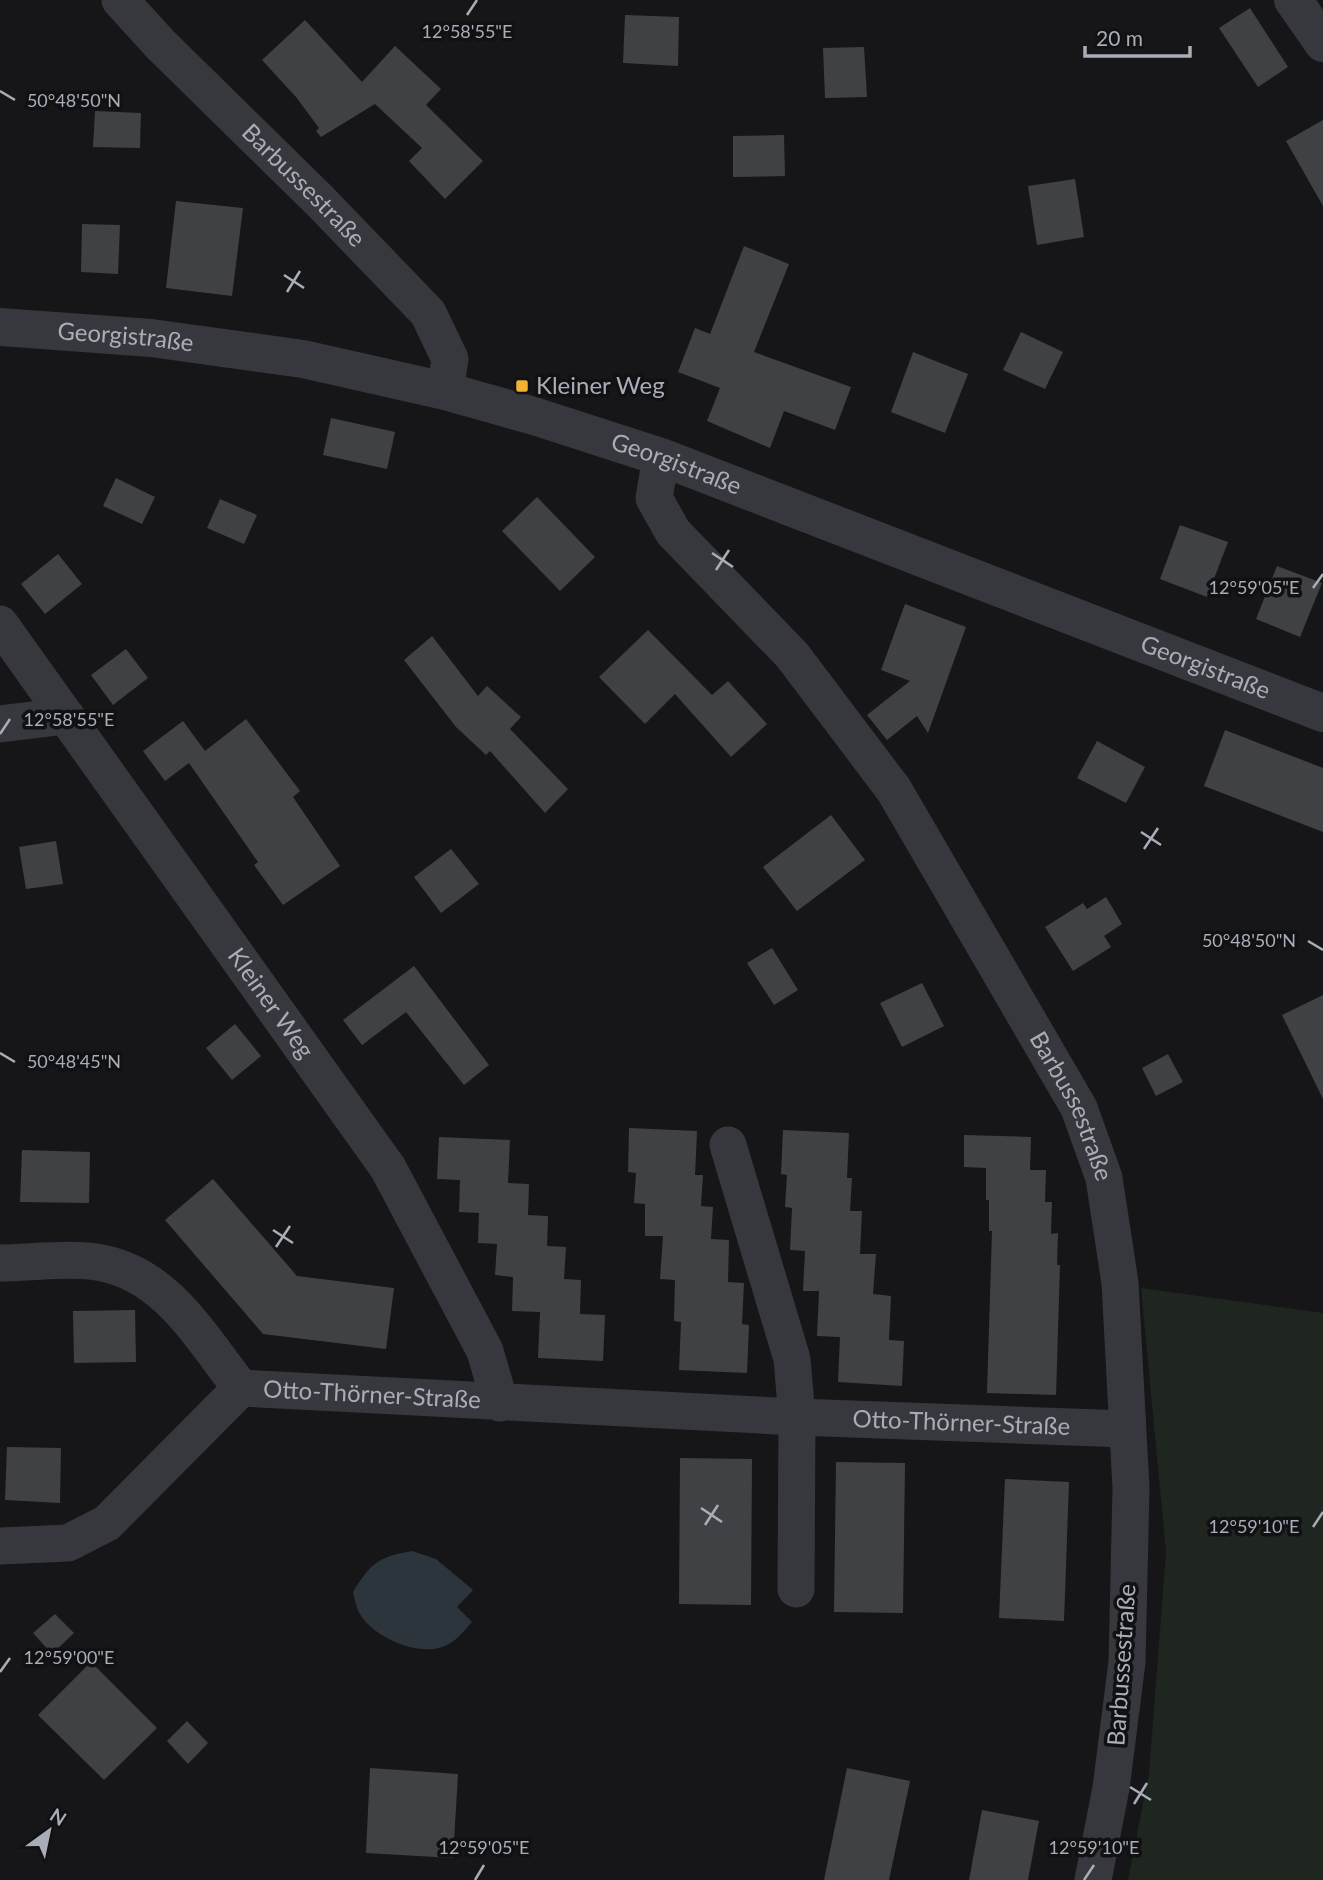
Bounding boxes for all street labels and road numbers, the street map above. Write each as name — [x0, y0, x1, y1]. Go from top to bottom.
street label: Barbussestraße — [237, 117, 372, 252]
street label: Georgistraße — [57, 315, 196, 357]
street label: Georgistraße — [608, 426, 746, 500]
street label: Georgistraße — [1137, 628, 1275, 704]
street label: Kleiner Weg — [223, 942, 321, 1063]
street label: Barbussestraße — [1025, 1026, 1120, 1184]
street label: Otto-Thörner-Straße — [263, 1373, 482, 1413]
street label: Otto-Thörner-Straße — [852, 1403, 1071, 1440]
street label: Barbussestraße — [1100, 1583, 1141, 1747]

